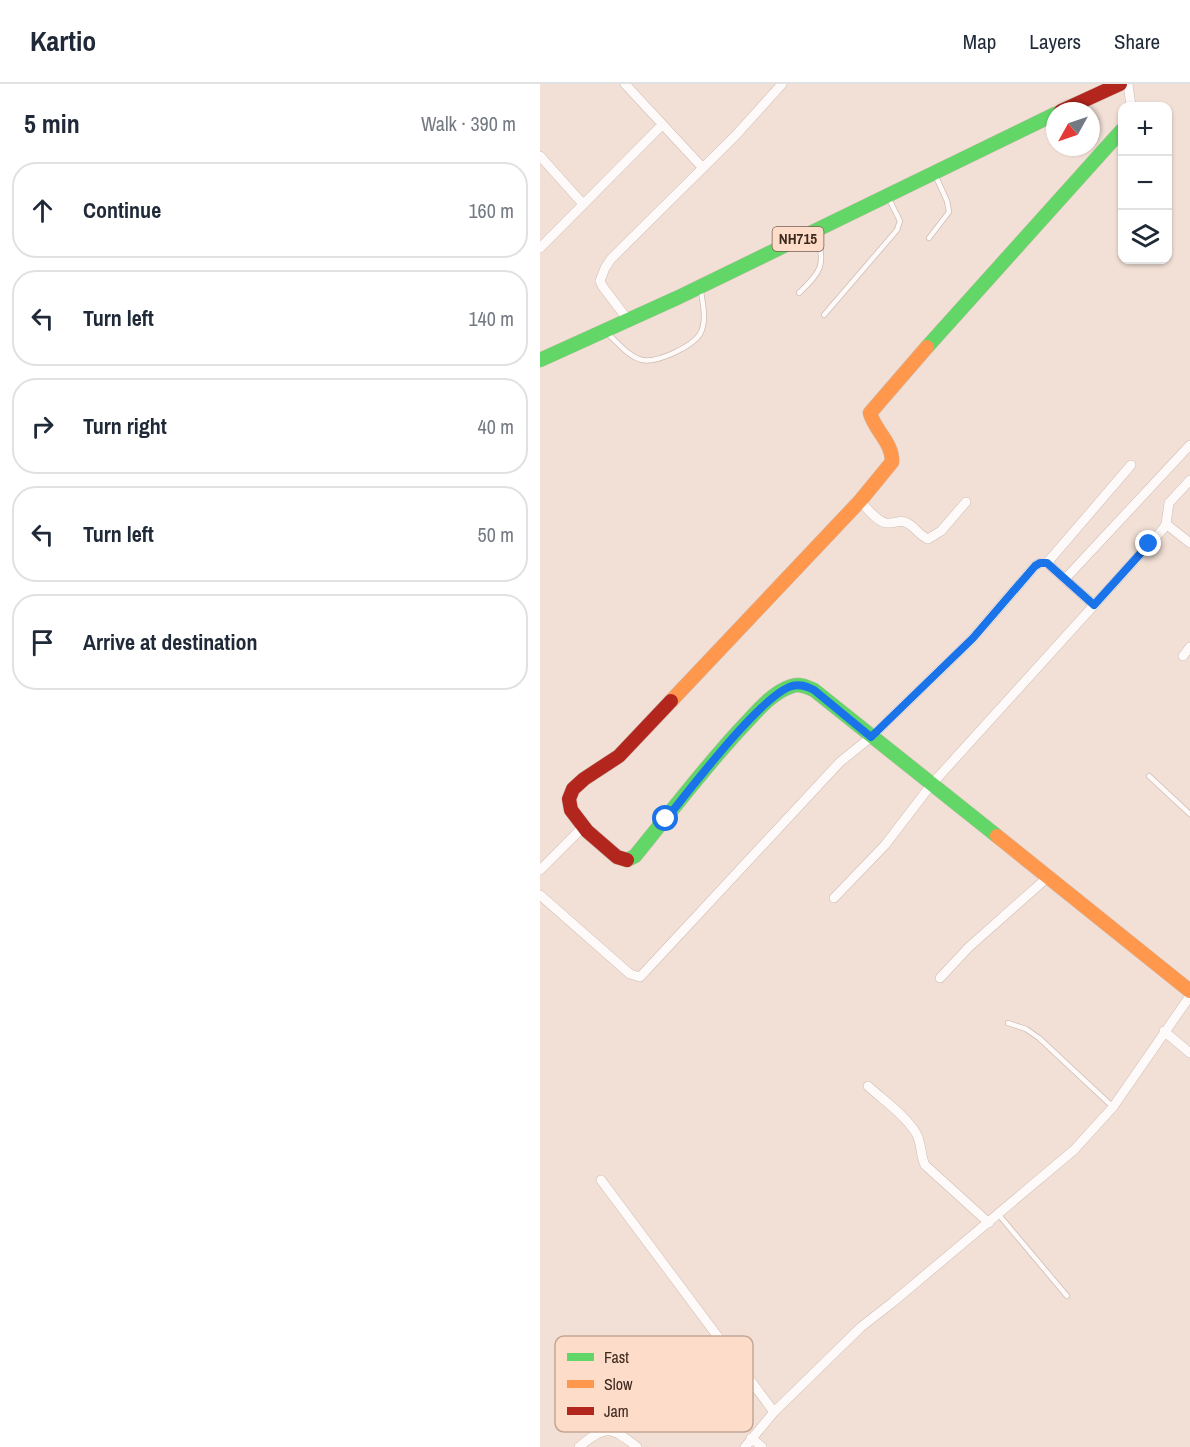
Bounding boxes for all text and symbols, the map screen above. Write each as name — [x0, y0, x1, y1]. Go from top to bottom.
text: Kartio — [30, 22, 96, 60]
text: Map — [963, 27, 996, 56]
text: Layers — [1029, 27, 1081, 56]
text: Share — [1114, 27, 1160, 56]
north arrow — [1046, 102, 1100, 156]
map controls — [1118, 102, 1172, 264]
button: + — [1118, 102, 1172, 156]
text: 5 min — [24, 106, 80, 141]
text: Walk · 390 m — [421, 110, 516, 137]
button: − — [1118, 156, 1172, 210]
icon: ahead — [26, 194, 59, 227]
text: Continue — [83, 195, 161, 225]
text: 160 m — [468, 197, 514, 224]
button: layers — [1118, 210, 1172, 264]
road number: NH715 — [772, 227, 824, 251]
icon: left — [26, 302, 59, 335]
text: Turn left — [83, 303, 154, 333]
text: 140 m — [468, 305, 514, 332]
icon: right — [26, 410, 59, 443]
text: Turn right — [83, 411, 167, 441]
text: 40 m — [478, 413, 514, 440]
icon: left — [26, 518, 59, 551]
text: Turn left — [83, 519, 154, 549]
text: 50 m — [478, 521, 514, 548]
route end — [1135, 530, 1161, 556]
icon: arrive — [26, 626, 59, 659]
text: Arrive at destination — [83, 627, 257, 657]
route start — [652, 805, 678, 831]
legend — [555, 1336, 753, 1432]
text: Fast — [604, 1346, 629, 1368]
text: Slow — [604, 1373, 633, 1395]
text: Jam — [604, 1400, 629, 1422]

